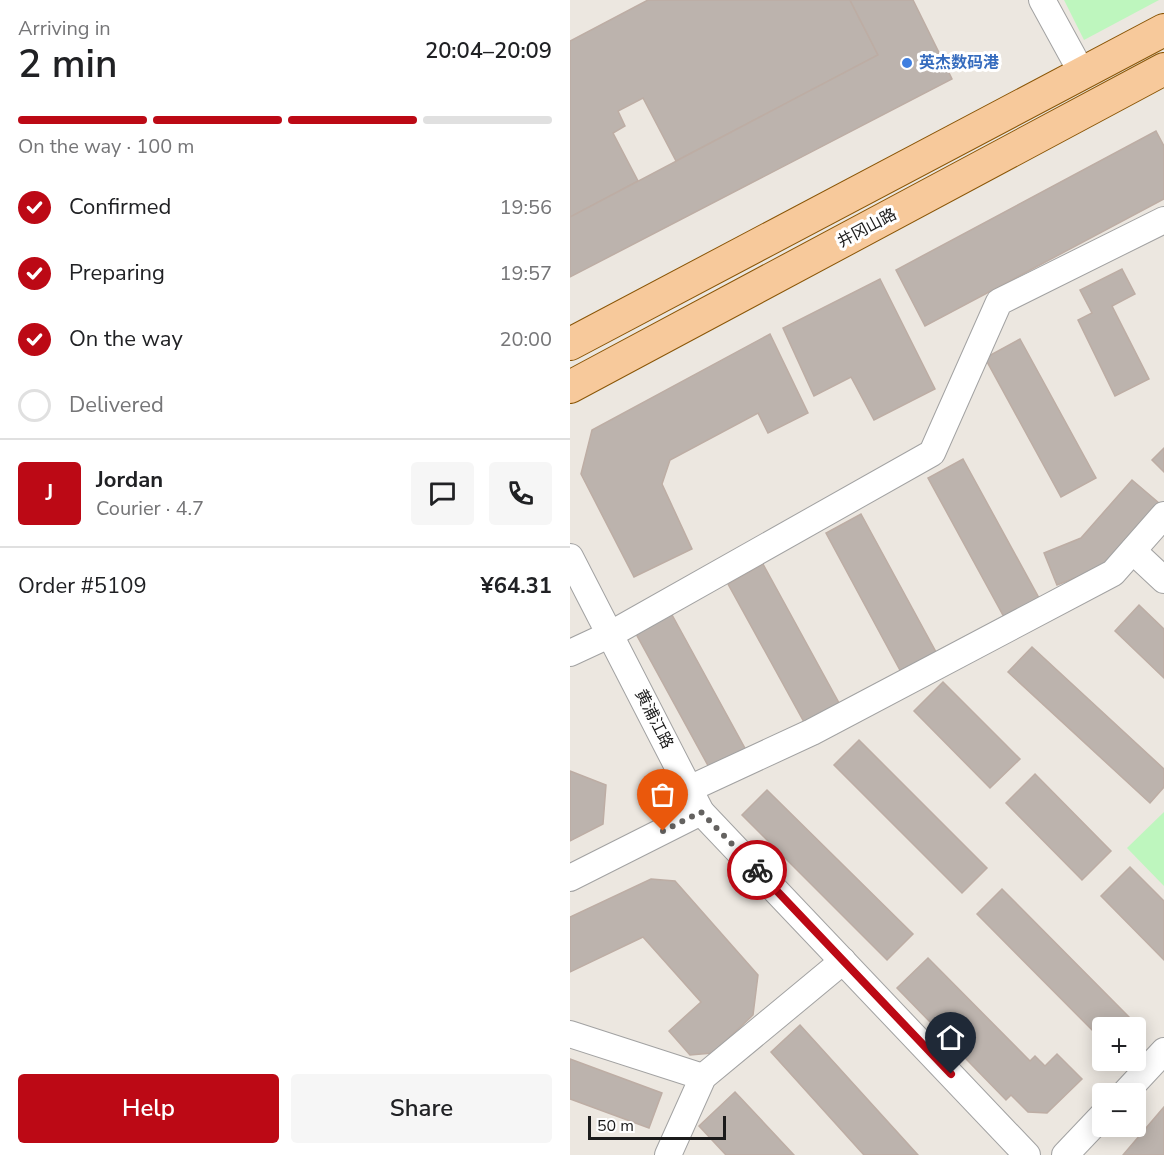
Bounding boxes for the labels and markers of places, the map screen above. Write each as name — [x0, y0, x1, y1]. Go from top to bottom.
place label: 英杰数码港 — [919, 52, 999, 74]
marker: 英杰数码港 — [900, 56, 914, 70]
pin — [637, 769, 688, 831]
pin — [925, 1012, 976, 1074]

